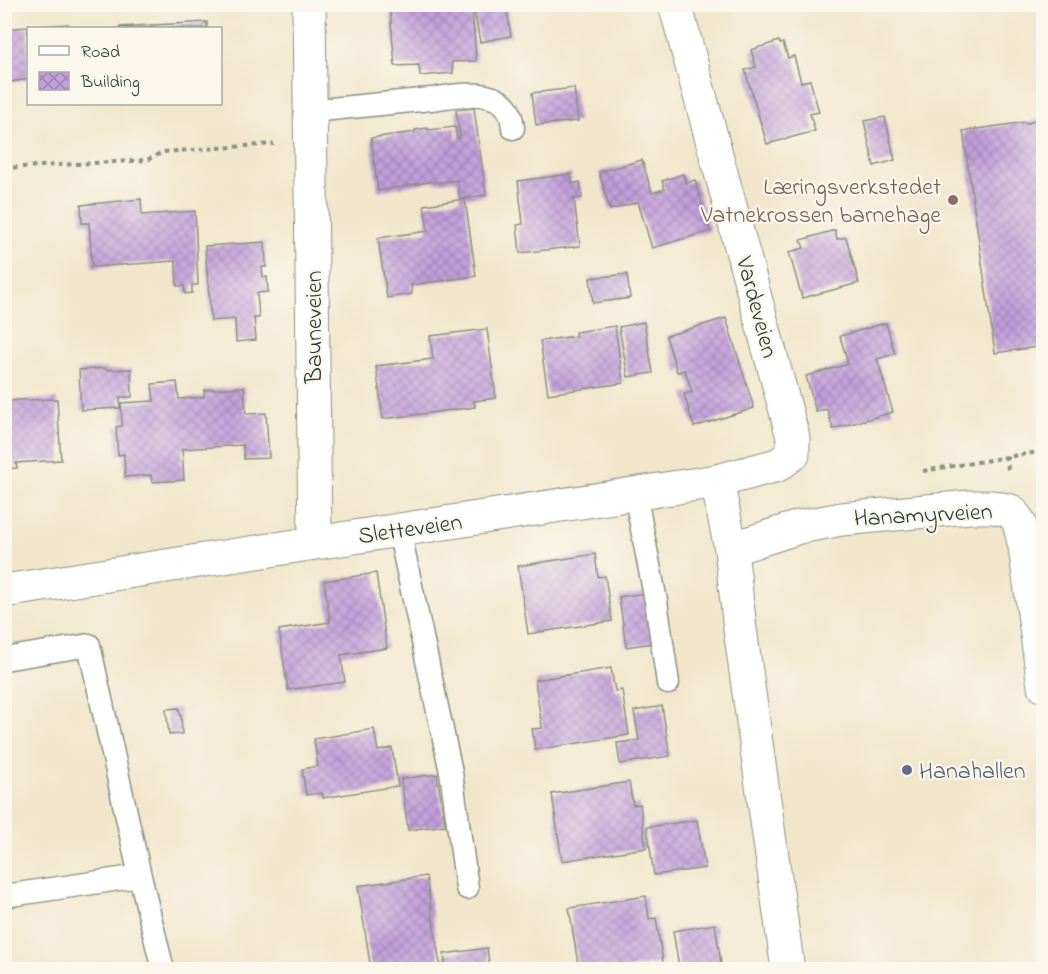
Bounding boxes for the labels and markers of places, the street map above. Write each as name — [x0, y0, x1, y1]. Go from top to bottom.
place label: Læringsverkstedet Vatnekrossen barnehage — [700, 171, 941, 234]
marker: Læringsverkstedet Vatnekrossen barnehage — [946, 193, 960, 207]
place label: Hanahallen — [919, 755, 1026, 790]
marker: Hanahallen — [900, 763, 914, 777]

